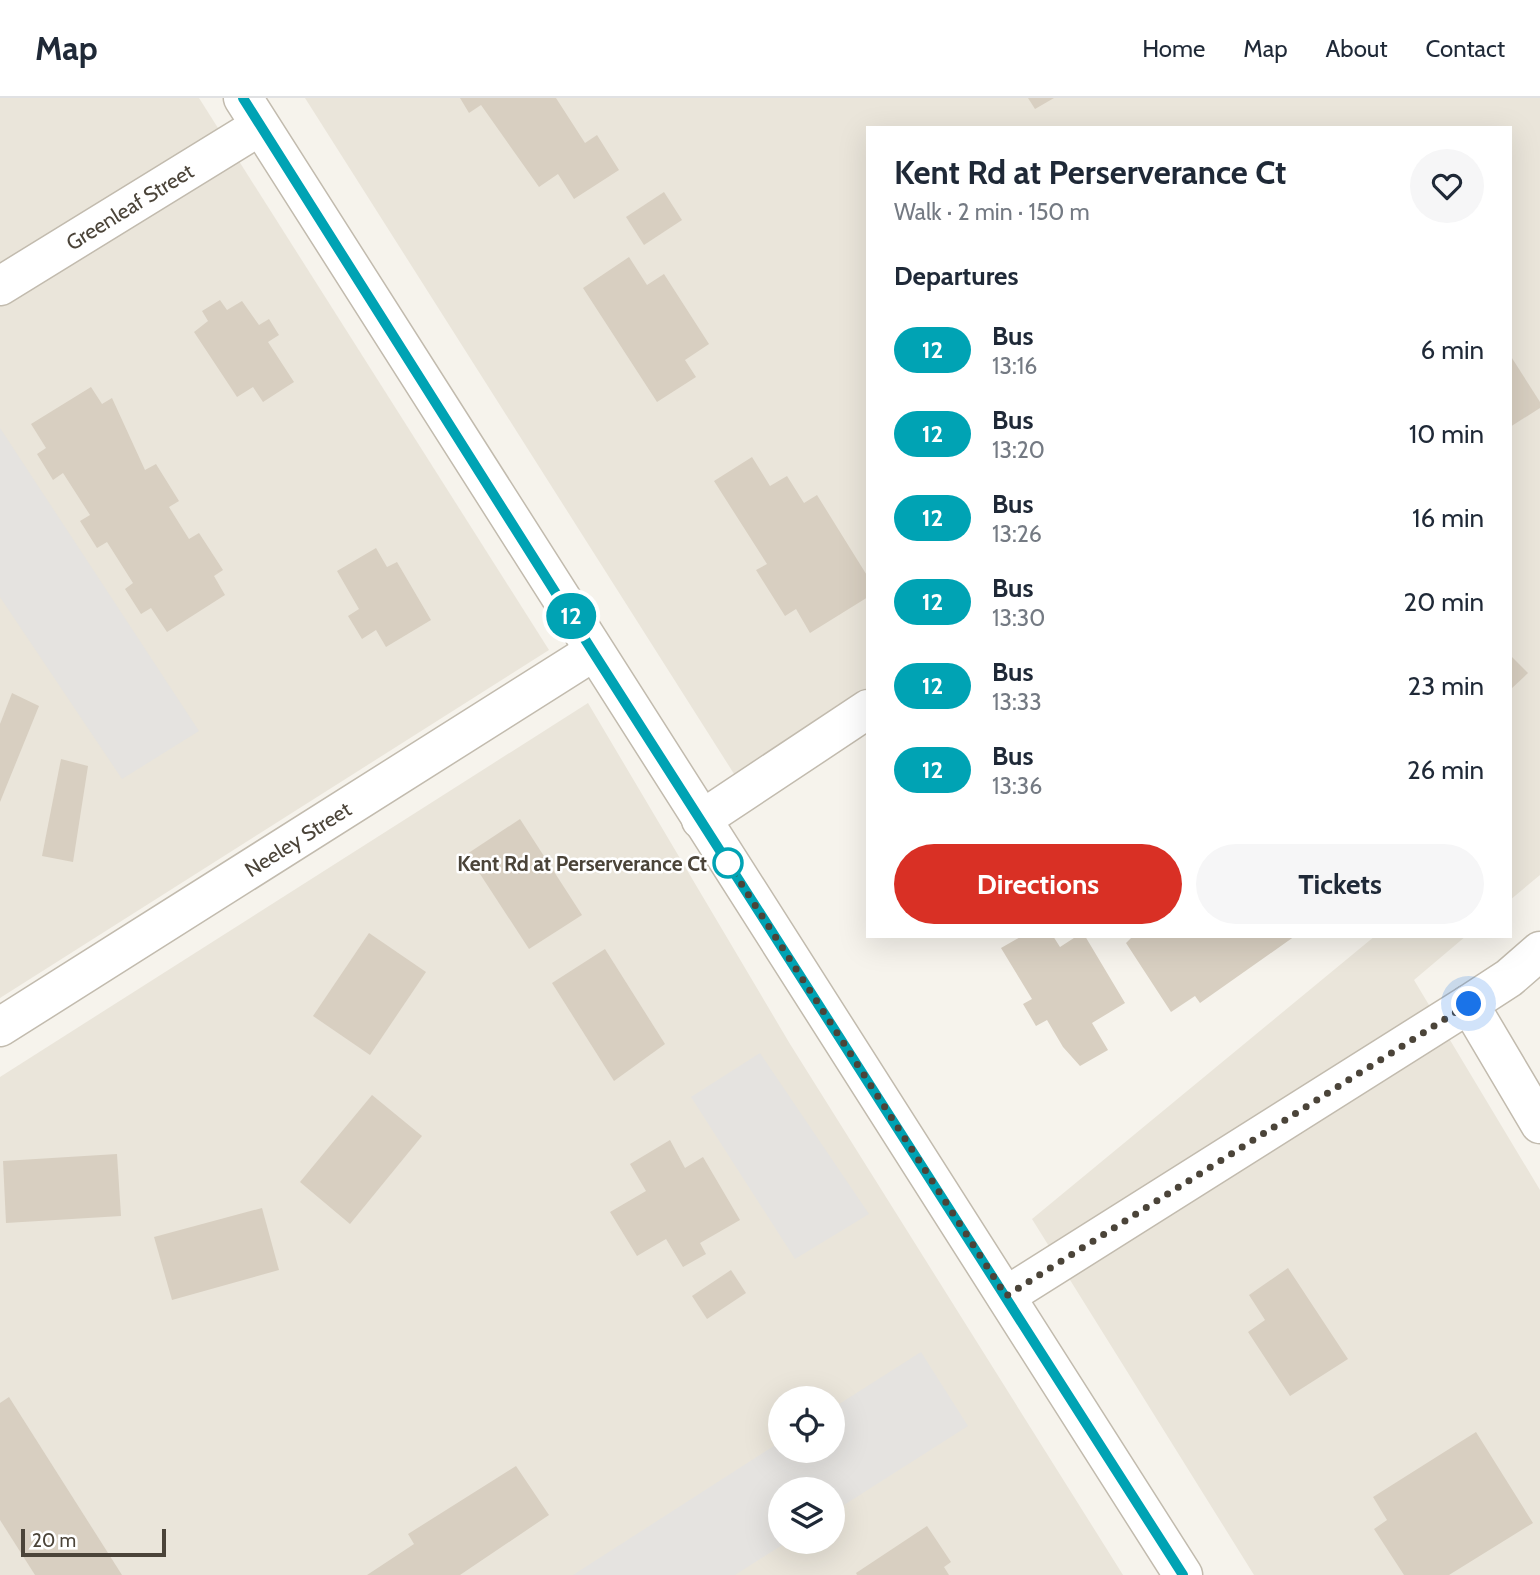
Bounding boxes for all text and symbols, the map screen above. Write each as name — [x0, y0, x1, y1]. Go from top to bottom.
text: Map — [35, 28, 98, 68]
text: Home — [1142, 34, 1205, 63]
text: Map — [1243, 34, 1288, 63]
text: About — [1326, 34, 1388, 63]
text: Contact — [1426, 34, 1505, 63]
button: heart — [1410, 149, 1484, 223]
text: Kent Rd at Perserverance Ct — [894, 152, 1286, 192]
street label: Greenleaf Street — [61, 158, 198, 255]
text: Walk · 2 min · 150 m — [894, 198, 1090, 226]
text: Departures — [894, 260, 1018, 292]
text: Bus — [992, 320, 1033, 352]
text: 6 min — [1421, 334, 1484, 366]
text: 12 — [922, 335, 943, 364]
text: 13:16 — [992, 352, 1037, 380]
text: Bus — [992, 404, 1033, 436]
text: 10 min — [1409, 418, 1484, 450]
text: 12 — [922, 419, 943, 448]
text: 13:20 — [992, 436, 1045, 464]
text: Bus — [992, 488, 1033, 520]
text: 16 min — [1412, 502, 1484, 534]
text: 12 — [922, 503, 943, 532]
text: 13:26 — [992, 520, 1042, 548]
text: Bus — [992, 572, 1033, 604]
text: 20 min — [1404, 586, 1484, 618]
text: 12 — [922, 587, 943, 616]
line badge: 12 — [540, 593, 602, 639]
text: 12 — [560, 601, 582, 630]
text: 13:30 — [992, 604, 1045, 632]
text: Bus — [992, 656, 1033, 688]
text: 23 min — [1408, 670, 1484, 702]
text: 12 — [922, 671, 943, 700]
text: 13:33 — [992, 688, 1042, 716]
text: Bus — [992, 740, 1033, 772]
text: 26 min — [1407, 754, 1484, 786]
text: 12 — [922, 755, 943, 784]
text: 13:36 — [992, 772, 1042, 800]
street label: Neeley Street — [240, 796, 355, 882]
button: Directions — [894, 844, 1182, 924]
button: Tickets — [1196, 844, 1484, 924]
marker: Kent Rd at Perserverance Ct — [713, 848, 743, 878]
place label: Kent Rd at Perserverance Ct — [457, 851, 707, 876]
your location — [1451, 986, 1486, 1021]
map controls — [768, 1386, 845, 1554]
button: locate — [768, 1386, 845, 1463]
button: layers — [768, 1477, 845, 1554]
scale bar — [21, 1526, 166, 1558]
text: 20 m — [32, 1529, 76, 1552]

